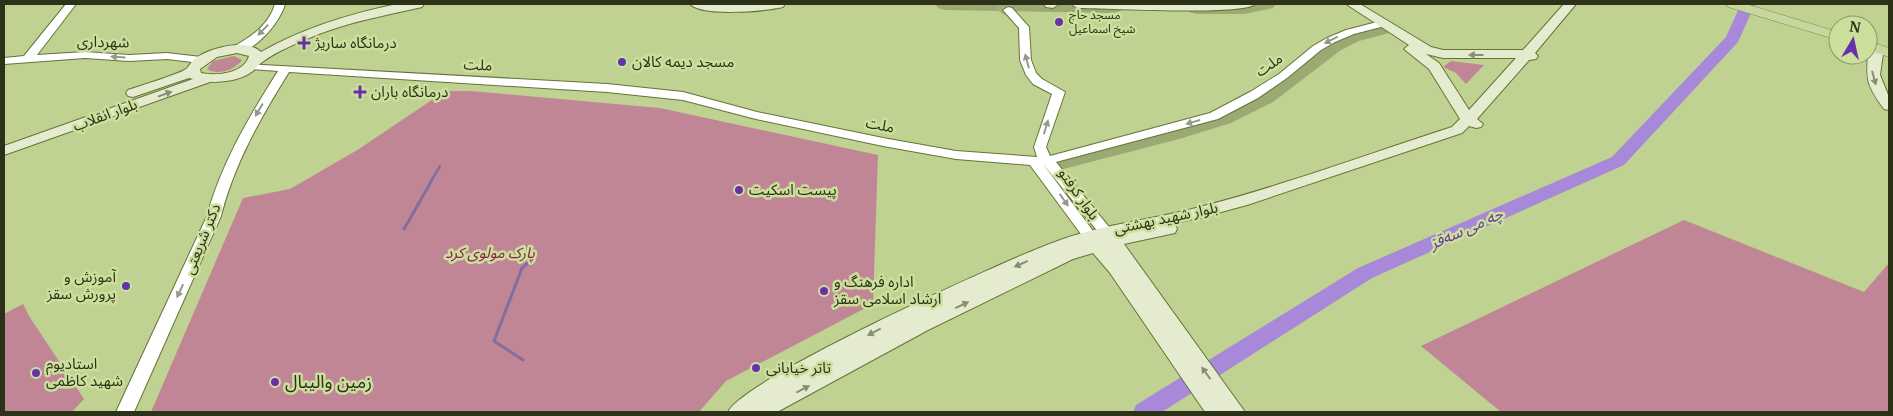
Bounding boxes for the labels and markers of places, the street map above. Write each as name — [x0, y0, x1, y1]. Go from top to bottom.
place label: مسجد حاج شیخ اسماعیل — [1069, 7, 1135, 38]
marker: مسجد حاج شیخ اسماعیل — [1053, 16, 1065, 28]
place label: درمانگاه ساریژ — [314, 33, 397, 52]
marker: درمانگاه ساریژ — [297, 36, 311, 50]
place label: مسجد دیمه کالان — [632, 52, 734, 71]
marker: مسجد دیمه کالان — [616, 56, 628, 68]
place label: درمانگاه باران — [371, 82, 448, 101]
marker: درمانگاه باران — [353, 85, 367, 99]
place label: پیست اسکیت — [749, 180, 837, 200]
marker: پیست اسکیت — [733, 184, 745, 196]
place label: آموزش و پرورش سقز — [46, 267, 117, 304]
place label: اداره فرهنگ و ارشاد اسلامی سقز — [833, 272, 941, 308]
marker: آموزش و پرورش سقز — [120, 280, 132, 292]
marker: اداره فرهنگ و ارشاد اسلامی سقز — [818, 285, 830, 297]
place label: استادیوم شهید کاظمی — [46, 354, 123, 390]
place label: تاتر خیابانی — [766, 358, 831, 377]
marker: تاتر خیابانی — [750, 362, 762, 374]
marker: استادیوم شهید کاظمی — [30, 367, 42, 379]
place label: زمین والیبال — [285, 370, 372, 393]
marker: زمین والیبال — [269, 376, 281, 388]

